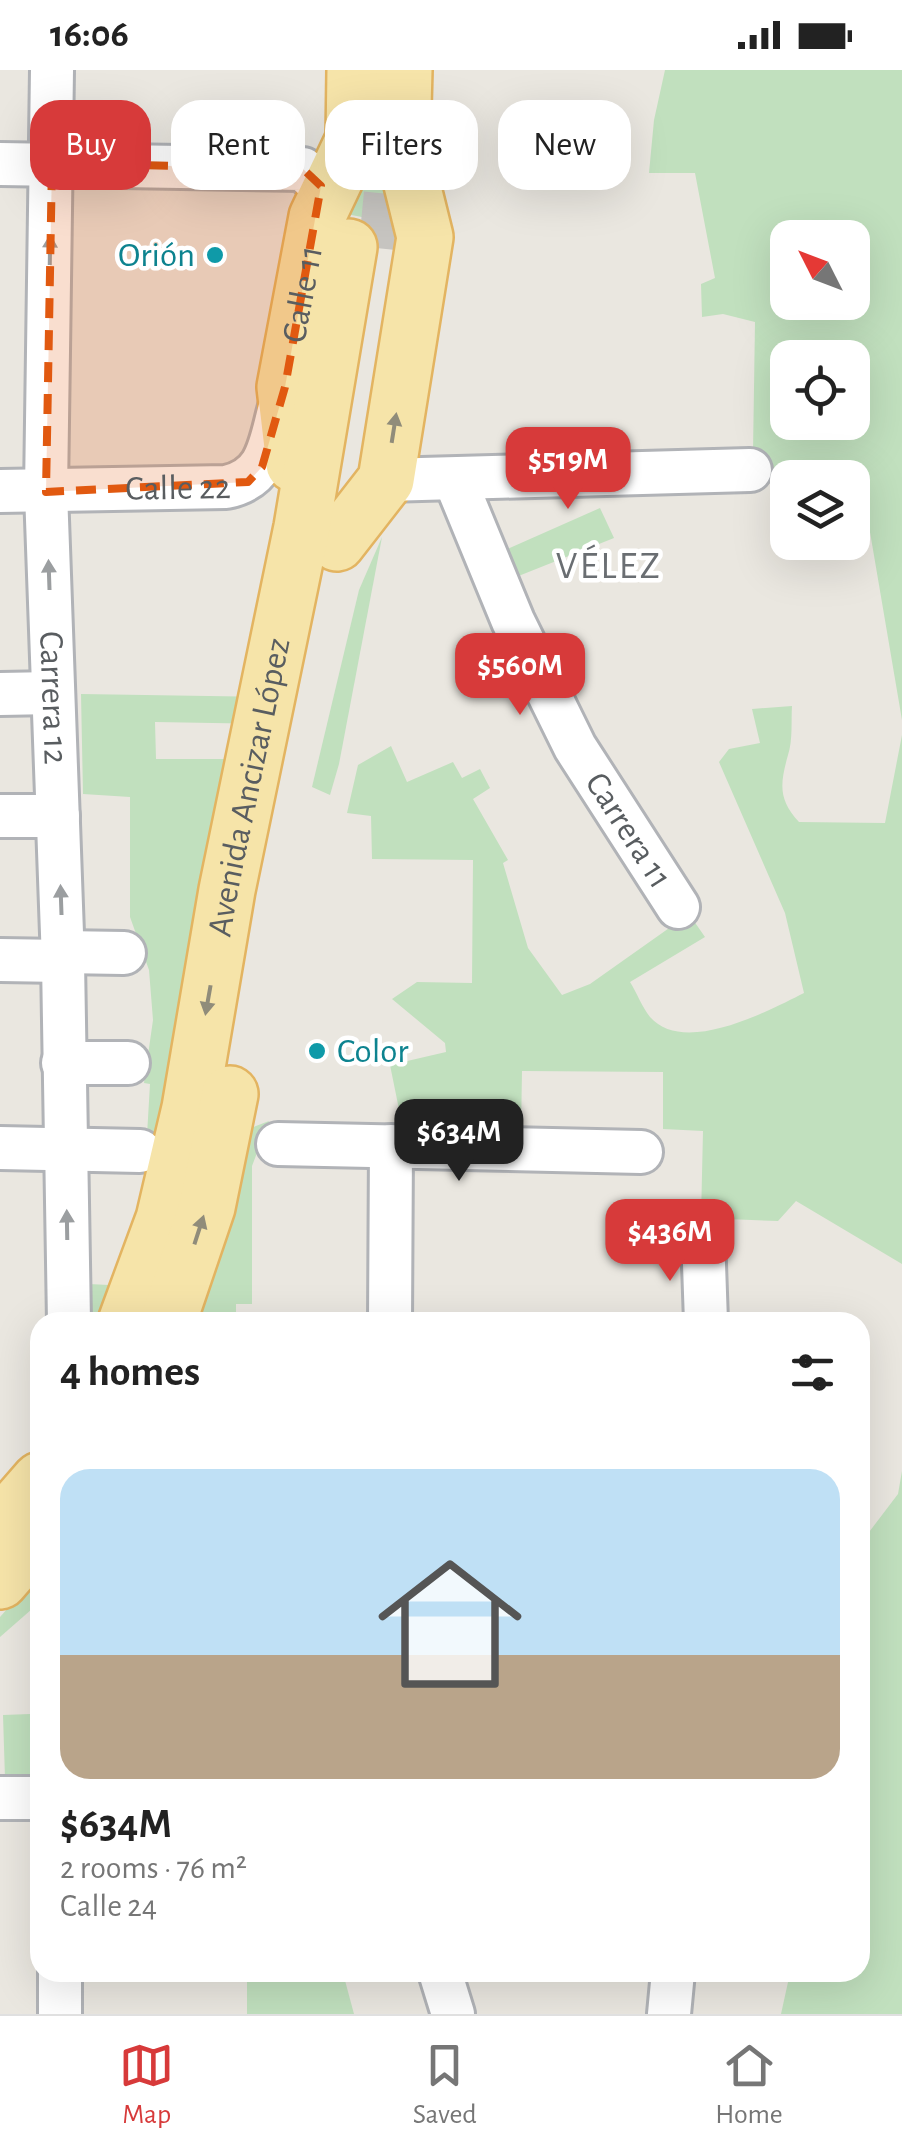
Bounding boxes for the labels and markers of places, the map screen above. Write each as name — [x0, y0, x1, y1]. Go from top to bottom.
place label: Orión — [118, 238, 195, 273]
marker: Orión — [204, 244, 226, 266]
pin: $519M — [498, 427, 638, 512]
pin: $560M — [450, 633, 590, 718]
place label: Color — [337, 1034, 409, 1069]
marker: Color — [306, 1040, 328, 1062]
pin: $634M — [389, 1099, 529, 1184]
pin: $436M — [600, 1199, 740, 1284]

